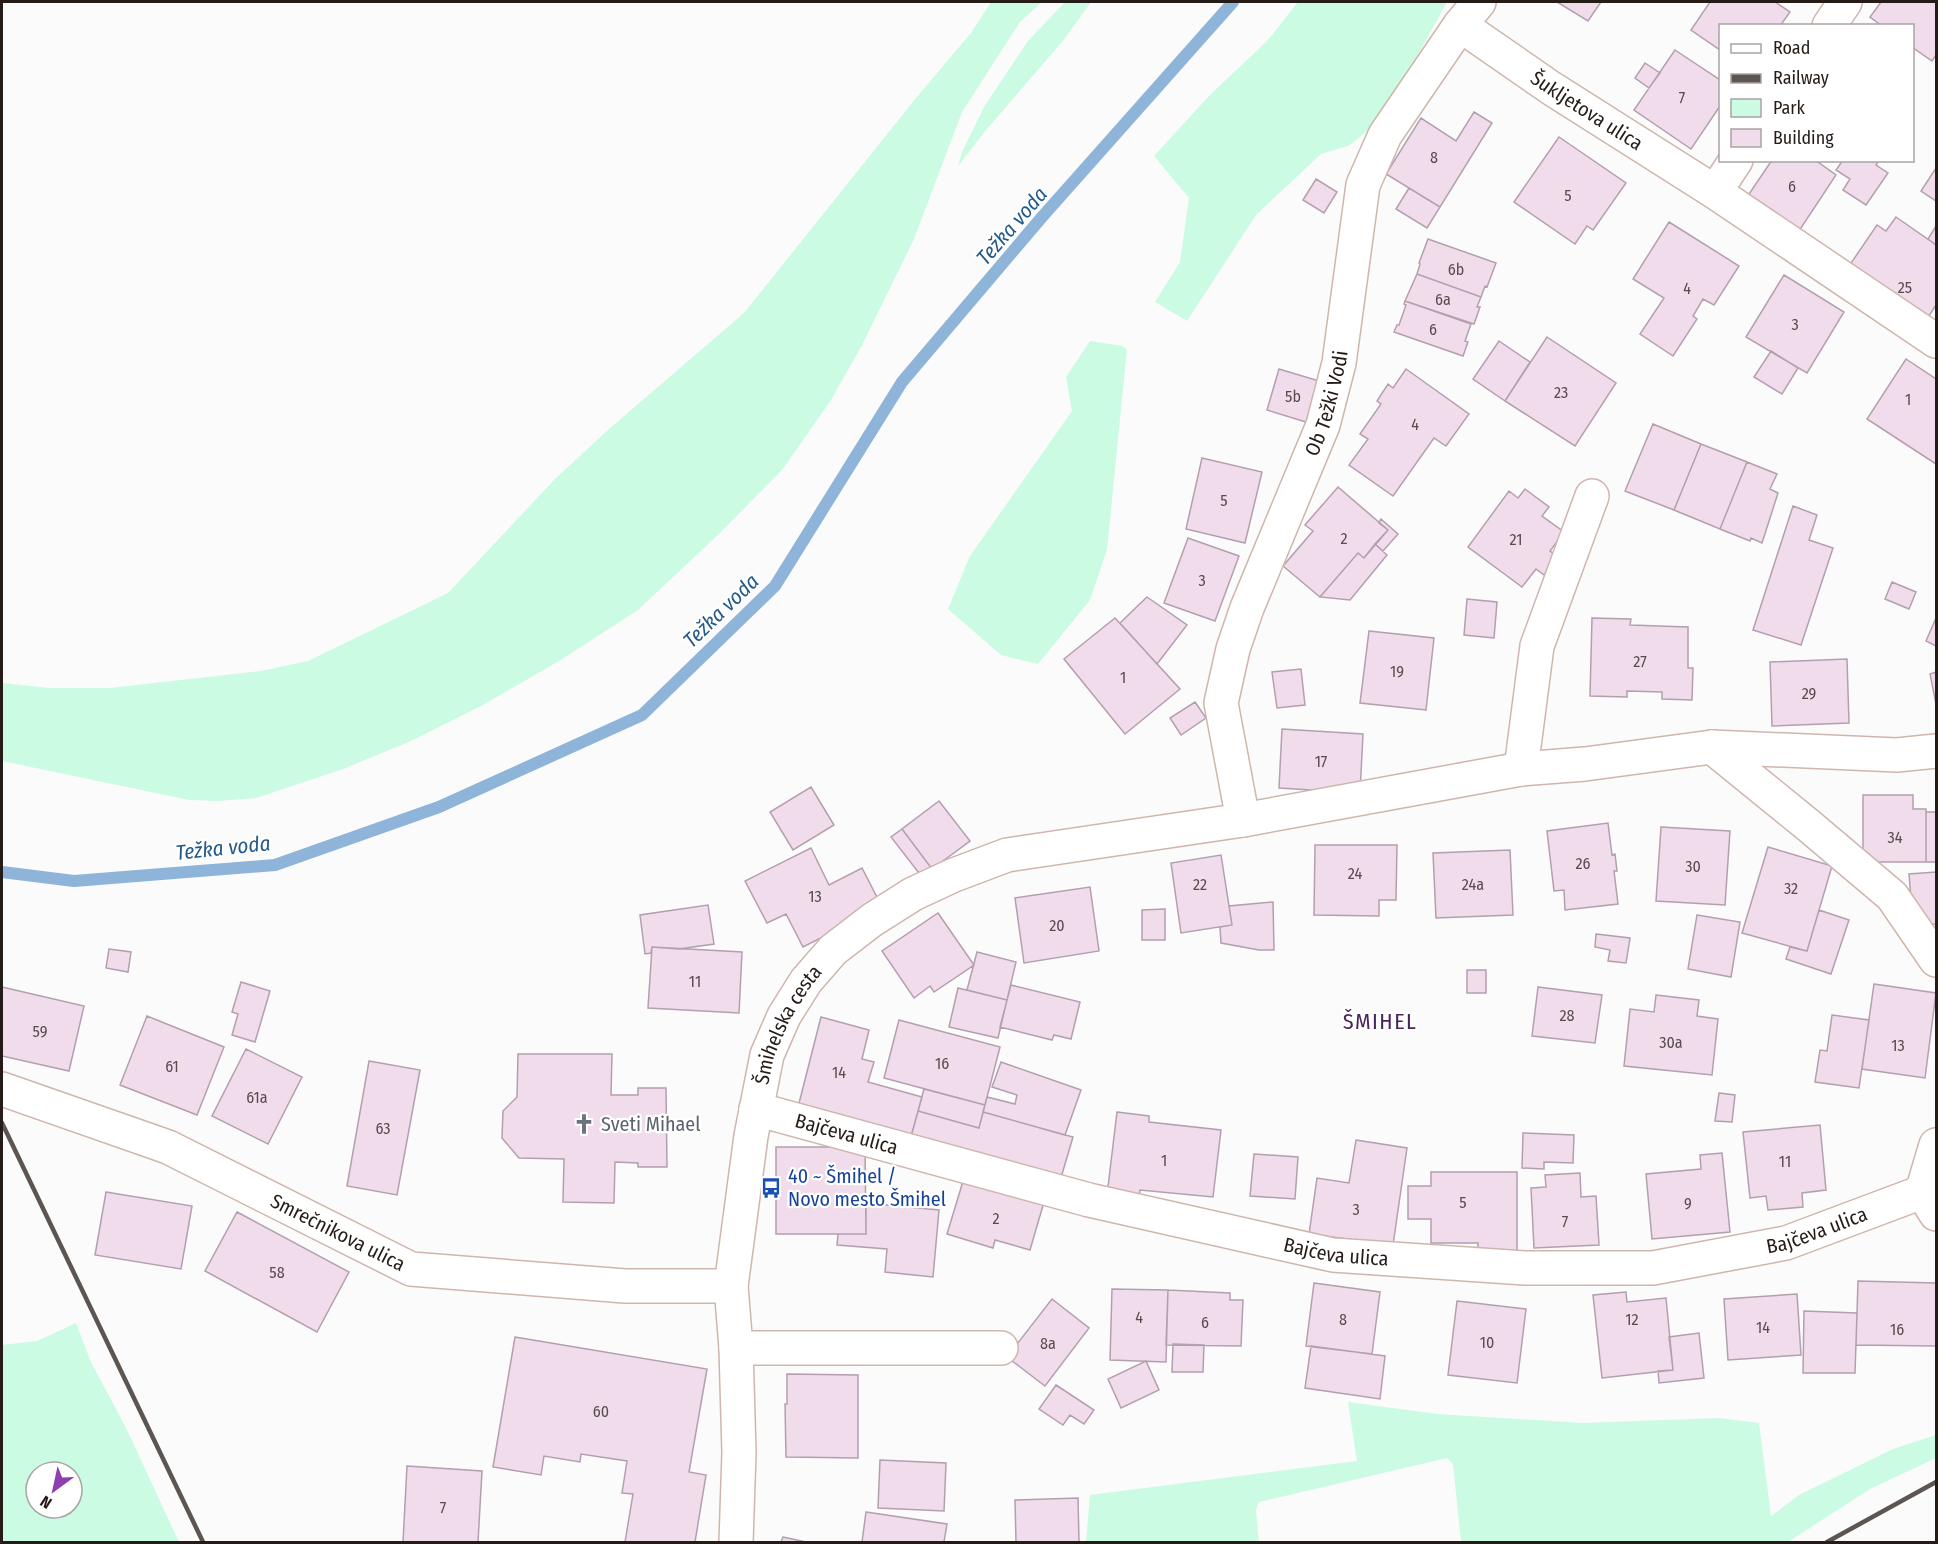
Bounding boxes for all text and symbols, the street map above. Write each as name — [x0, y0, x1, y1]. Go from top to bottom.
legend — [1719, 24, 1914, 162]
text: Road — [1773, 37, 1810, 59]
street label: Šukljetova ulica — [1526, 66, 1648, 155]
text: Railway — [1773, 67, 1829, 89]
house number: 7 — [1679, 88, 1686, 107]
text: Park — [1773, 97, 1806, 119]
text: Building — [1773, 127, 1834, 149]
house number: 8 — [1430, 148, 1438, 167]
house number: 6 — [1788, 177, 1796, 196]
water label: Težka voda — [971, 182, 1053, 270]
house number: 5 — [1564, 186, 1572, 205]
house number: 6b — [1448, 260, 1464, 279]
house number: 25 — [1898, 278, 1912, 297]
house number: 4 — [1683, 279, 1691, 298]
house number: 6a — [1435, 290, 1451, 309]
house number: 3 — [1791, 315, 1799, 334]
house number: 6 — [1429, 320, 1437, 339]
street label: Ob Težki Vodi — [1300, 349, 1353, 459]
house number: 23 — [1554, 383, 1568, 402]
house number: 5b — [1285, 387, 1301, 406]
house number: 1 — [1905, 390, 1911, 409]
house number: 4 — [1411, 415, 1419, 434]
house number: 5 — [1220, 491, 1228, 510]
house number: 2 — [1340, 529, 1348, 548]
house number: 21 — [1510, 530, 1522, 549]
water label: Težka voda — [678, 569, 764, 653]
house number: 3 — [1198, 571, 1206, 590]
house number: 27 — [1633, 652, 1647, 671]
house number: 19 — [1390, 662, 1404, 681]
house number: 1 — [1120, 668, 1126, 687]
house number: 29 — [1802, 684, 1817, 703]
house number: 17 — [1315, 752, 1328, 771]
house number: 34 — [1888, 828, 1903, 847]
water label: Težka voda — [174, 830, 272, 866]
house number: 26 — [1576, 854, 1591, 873]
house number: 30 — [1685, 857, 1701, 876]
house number: 24 — [1348, 864, 1362, 883]
house number: 22 — [1193, 875, 1207, 894]
house number: 24a — [1462, 875, 1484, 894]
house number: 32 — [1784, 879, 1798, 898]
house number: 13 — [808, 887, 822, 906]
house number: 20 — [1049, 916, 1065, 935]
street label: Šmihelska cesta — [749, 960, 827, 1086]
house number: 11 — [689, 972, 701, 991]
house number: 28 — [1559, 1006, 1575, 1025]
district label: ŠMIHEL — [1343, 1008, 1417, 1035]
house number: 59 — [33, 1022, 48, 1041]
house number: 30a — [1659, 1033, 1683, 1052]
house number: 13 — [1891, 1036, 1905, 1055]
house number: 16 — [935, 1054, 949, 1073]
house number: 61 — [165, 1057, 179, 1076]
house number: 14 — [832, 1063, 846, 1082]
house number: 61a — [246, 1088, 268, 1107]
street label: Bajčeva ulica — [793, 1108, 901, 1159]
church icon: Sveti Mihael — [572, 1112, 596, 1136]
place label: Sveti Mihael — [601, 1112, 700, 1136]
house number: 63 — [375, 1119, 391, 1138]
house number: 1 — [1161, 1151, 1167, 1170]
house number: 11 — [1779, 1152, 1791, 1171]
place label: 40 ~ Šmihel / Novo mesto Šmihel — [788, 1164, 946, 1211]
bus stop icon: 40 ~ Šmihel / Novo mesto Šmihel — [759, 1176, 783, 1200]
street label: Smrečnikova ulica — [267, 1189, 409, 1276]
house number: 5 — [1459, 1193, 1467, 1212]
house number: 9 — [1684, 1194, 1692, 1213]
house number: 3 — [1352, 1200, 1360, 1219]
street label: Bajčeva ulica — [1764, 1202, 1871, 1258]
house number: 2 — [992, 1209, 1000, 1228]
house number: 7 — [1562, 1212, 1569, 1231]
street label: Bajčeva ulica — [1281, 1232, 1389, 1271]
house number: 58 — [269, 1263, 285, 1282]
house number: 4 — [1135, 1308, 1143, 1327]
house number: 8 — [1339, 1310, 1347, 1329]
house number: 12 — [1625, 1310, 1639, 1329]
house number: 6 — [1201, 1313, 1209, 1332]
house number: 14 — [1756, 1318, 1770, 1337]
house number: 16 — [1890, 1320, 1904, 1339]
house number: 10 — [1480, 1333, 1494, 1352]
house number: 8a — [1040, 1334, 1056, 1353]
house number: 60 — [593, 1402, 609, 1421]
north arrow — [24, 1460, 84, 1520]
text: N — [37, 1492, 55, 1513]
house number: 7 — [440, 1498, 447, 1517]

